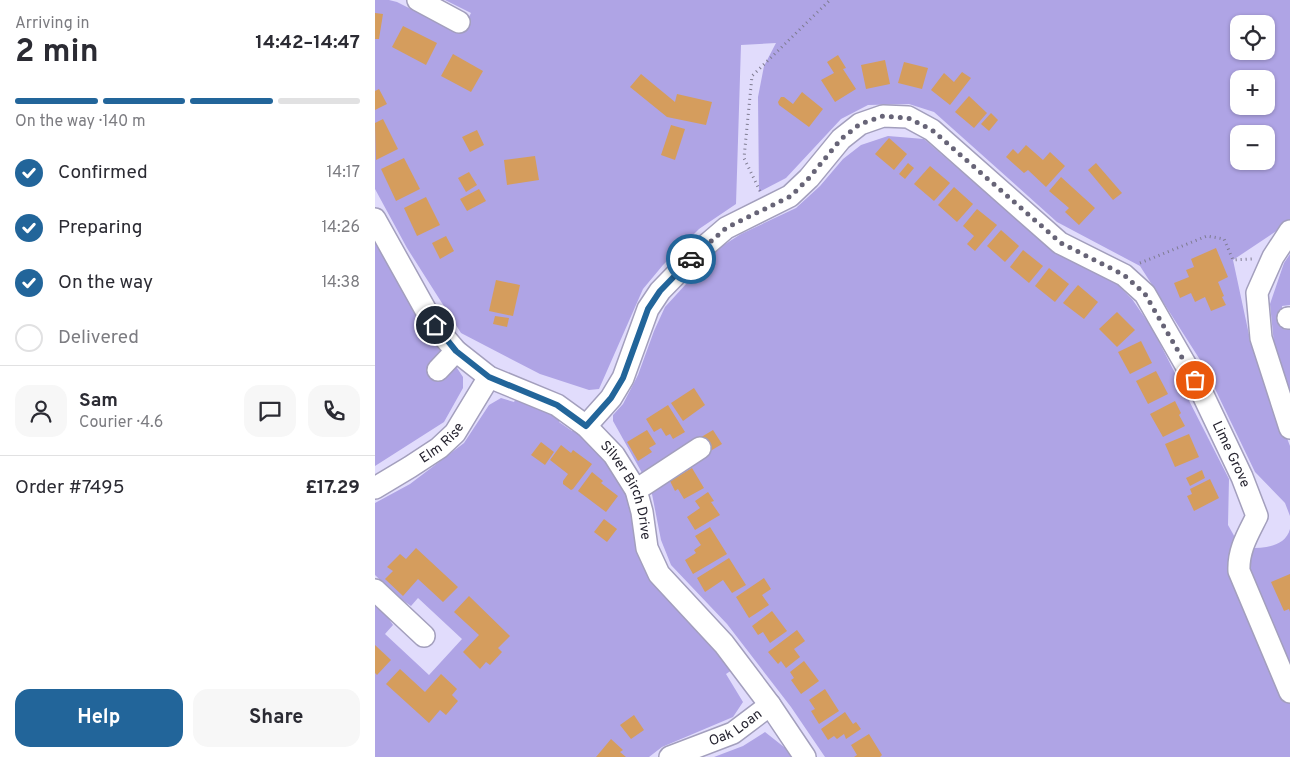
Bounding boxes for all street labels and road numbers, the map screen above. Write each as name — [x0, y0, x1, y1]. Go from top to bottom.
street label: Lime Grove — [1208, 418, 1254, 490]
street label: Elm Rise — [416, 420, 468, 467]
street label: Silver Birch Drive — [597, 437, 654, 541]
street label: Oak Loan — [707, 706, 765, 750]

